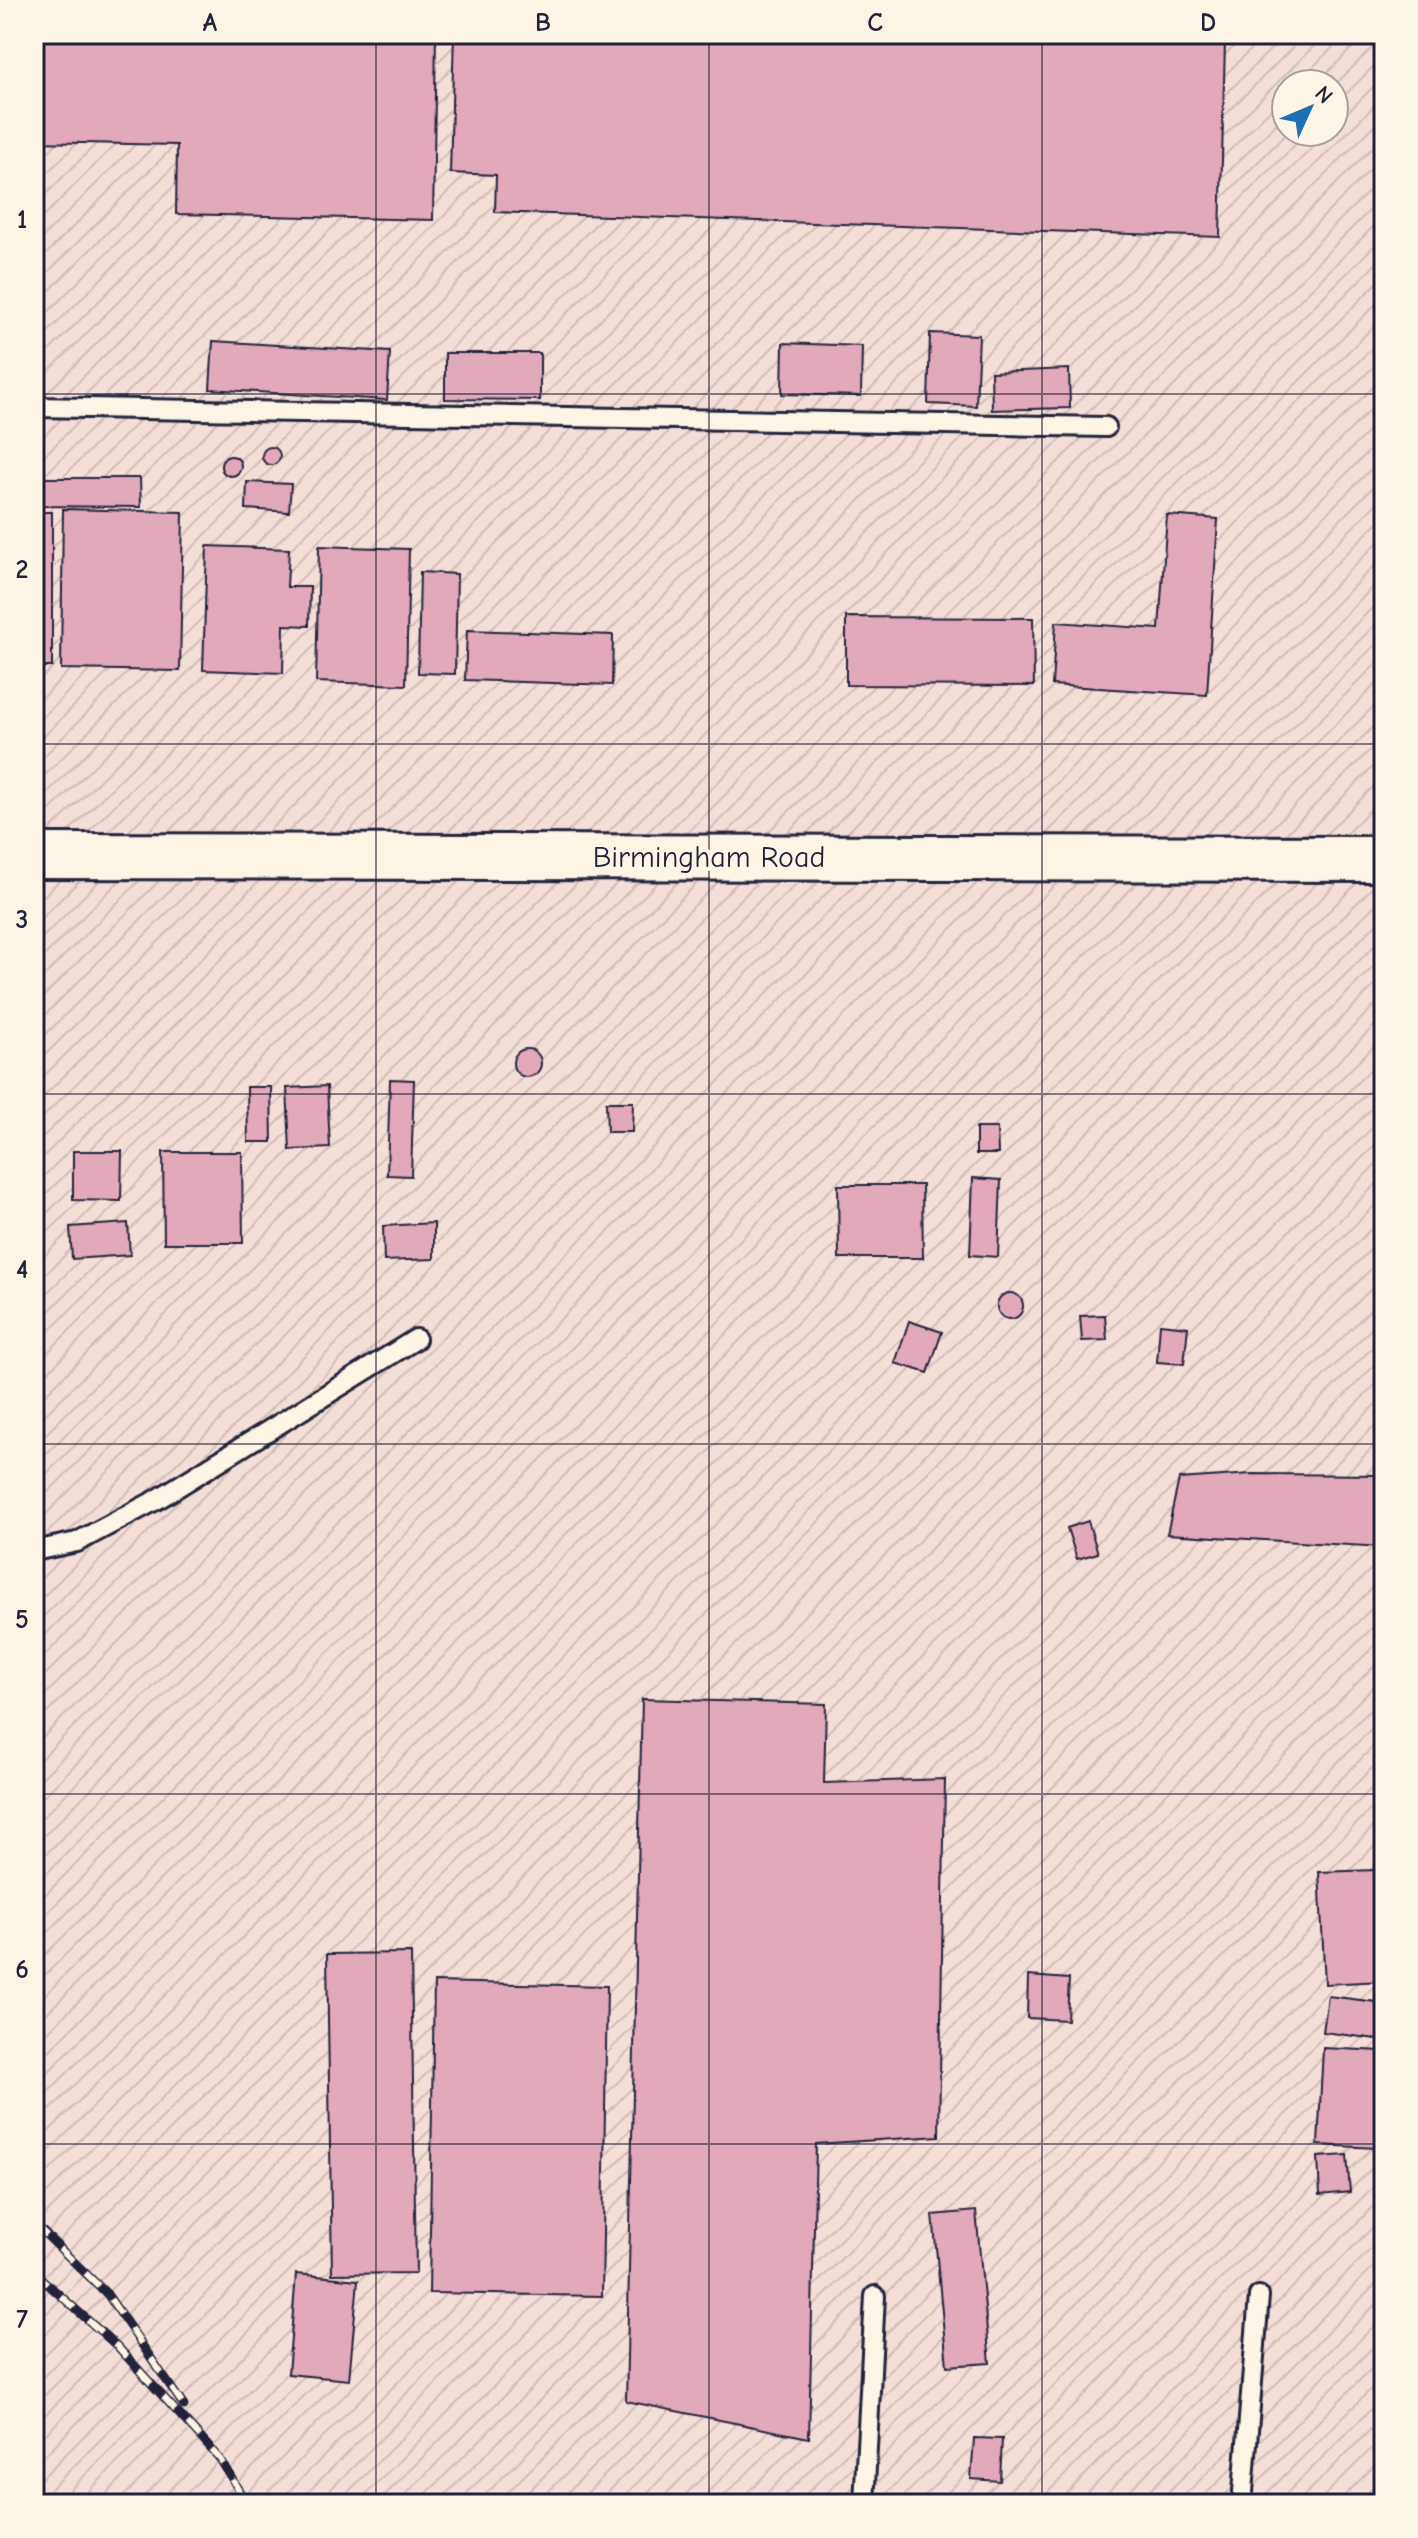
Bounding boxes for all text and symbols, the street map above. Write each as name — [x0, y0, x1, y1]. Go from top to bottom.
text: A — [203, 8, 218, 38]
text: B — [535, 8, 551, 38]
text: C — [867, 8, 883, 38]
text: D — [1200, 8, 1216, 38]
north arrow — [1270, 68, 1350, 148]
text: N — [1309, 81, 1338, 109]
text: 1 — [17, 205, 27, 235]
text: 2 — [16, 555, 28, 585]
street label: Birmingham Road — [593, 840, 825, 875]
text: 3 — [16, 905, 28, 935]
text: 4 — [16, 1255, 28, 1285]
text: 5 — [15, 1605, 29, 1635]
text: 6 — [15, 1955, 29, 1985]
text: 7 — [16, 2305, 28, 2335]

